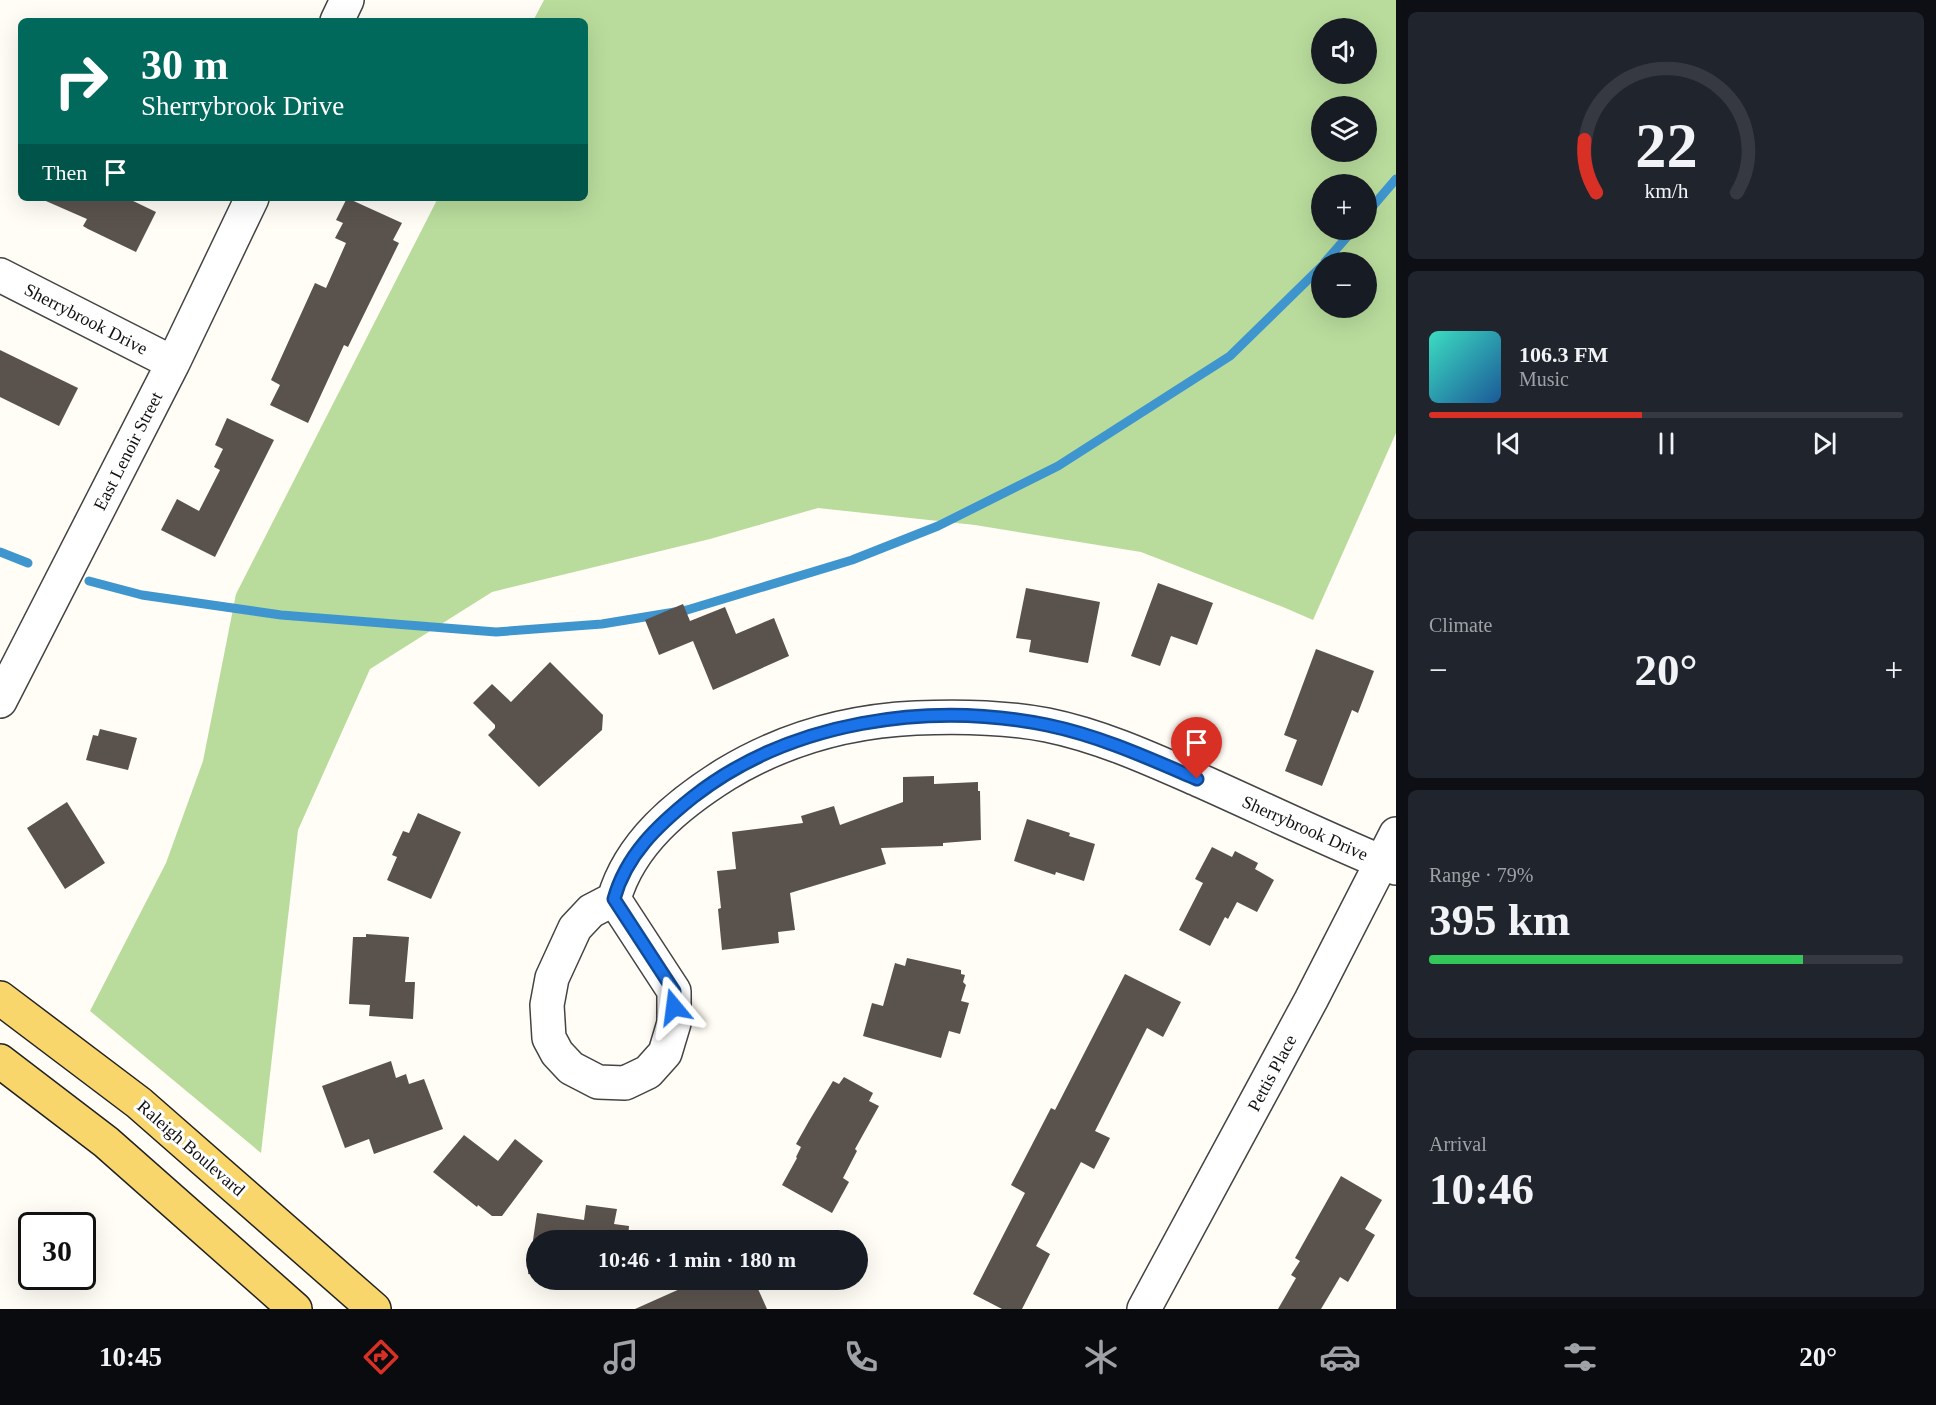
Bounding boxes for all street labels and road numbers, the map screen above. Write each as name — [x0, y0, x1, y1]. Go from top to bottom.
street label: Sherrybrook Drive — [21, 279, 151, 359]
street label: East Lenoir Street — [90, 389, 166, 513]
street label: Sherrybrook Drive — [1239, 791, 1371, 865]
street label: Pettis Place — [1244, 1031, 1300, 1115]
street label: Raleigh Boulevard — [133, 1096, 249, 1200]

